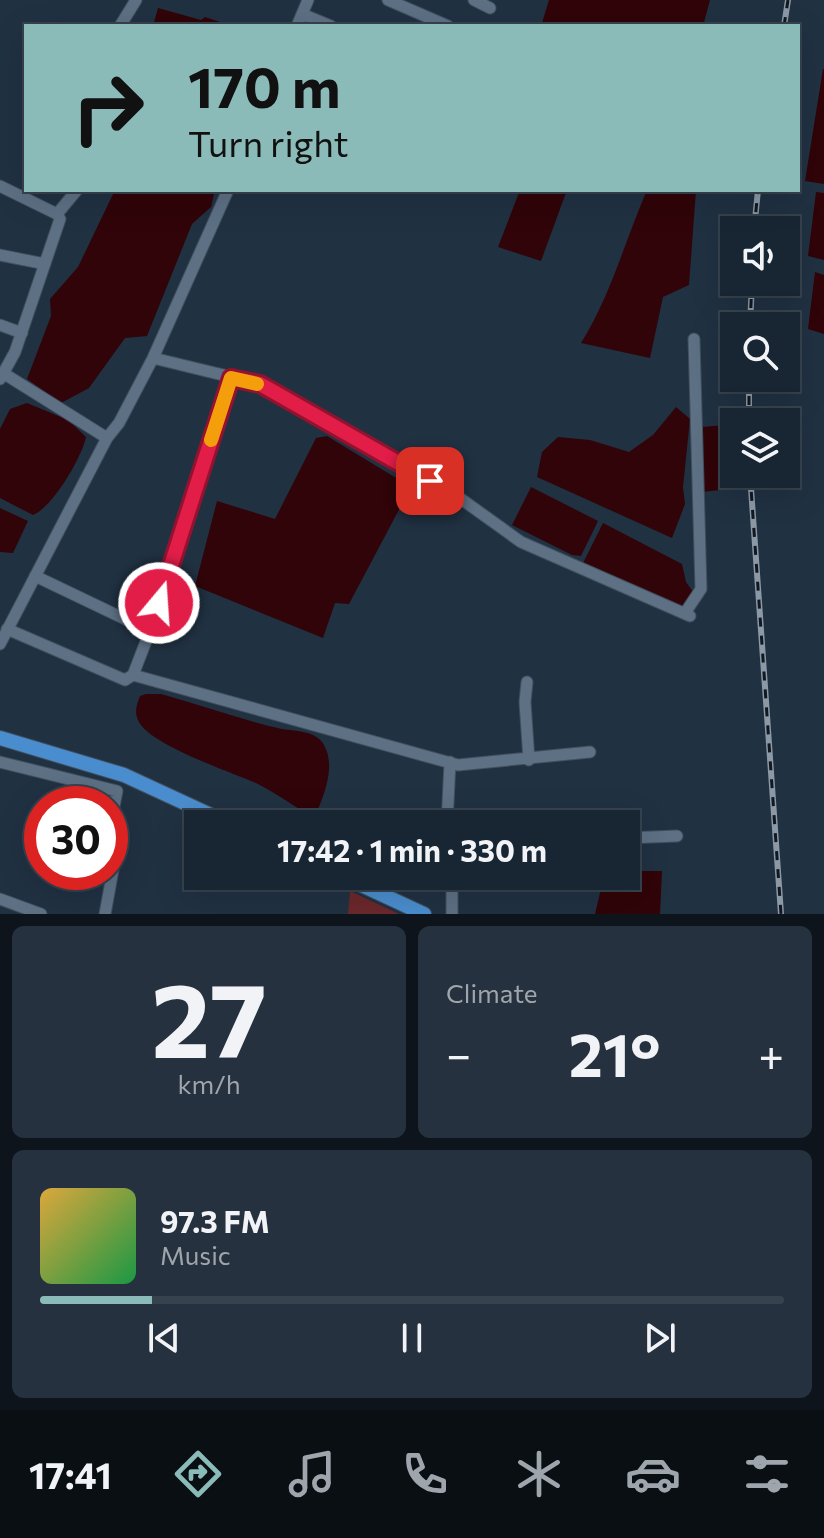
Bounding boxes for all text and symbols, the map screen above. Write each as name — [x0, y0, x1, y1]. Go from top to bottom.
text: 170 m — [188, 51, 341, 120]
icon: right — [56, 56, 160, 160]
text: Turn right — [188, 120, 349, 164]
map controls — [720, 216, 800, 488]
button: sound — [720, 216, 800, 296]
button: search — [720, 312, 800, 392]
button: layers — [720, 408, 800, 488]
pin — [396, 447, 464, 515]
icon: arrive — [408, 459, 452, 503]
position arrow — [117, 561, 201, 645]
speed limit sign: 30 — [24, 786, 128, 890]
text: 17:42 · 1 min · 330 m — [277, 831, 547, 868]
text: 27 — [151, 952, 267, 1079]
text: Climate — [446, 977, 538, 1008]
text: 21° — [569, 1016, 661, 1089]
text: − — [446, 1026, 471, 1080]
text: + — [758, 1026, 784, 1080]
text: km/h — [177, 1068, 241, 1099]
text: 97.3 FM — [160, 1202, 270, 1239]
text: Music — [160, 1239, 231, 1270]
icon: previous — [142, 1316, 186, 1360]
icon: pause — [390, 1316, 434, 1360]
icon: next — [638, 1316, 682, 1360]
icon: directions — [170, 1446, 226, 1502]
icon: music — [284, 1446, 340, 1502]
icon: phone — [397, 1446, 453, 1502]
icon: climate — [511, 1446, 567, 1502]
icon: car — [625, 1446, 681, 1502]
icon: filters — [739, 1446, 795, 1502]
text: 17:41 — [29, 1452, 112, 1496]

